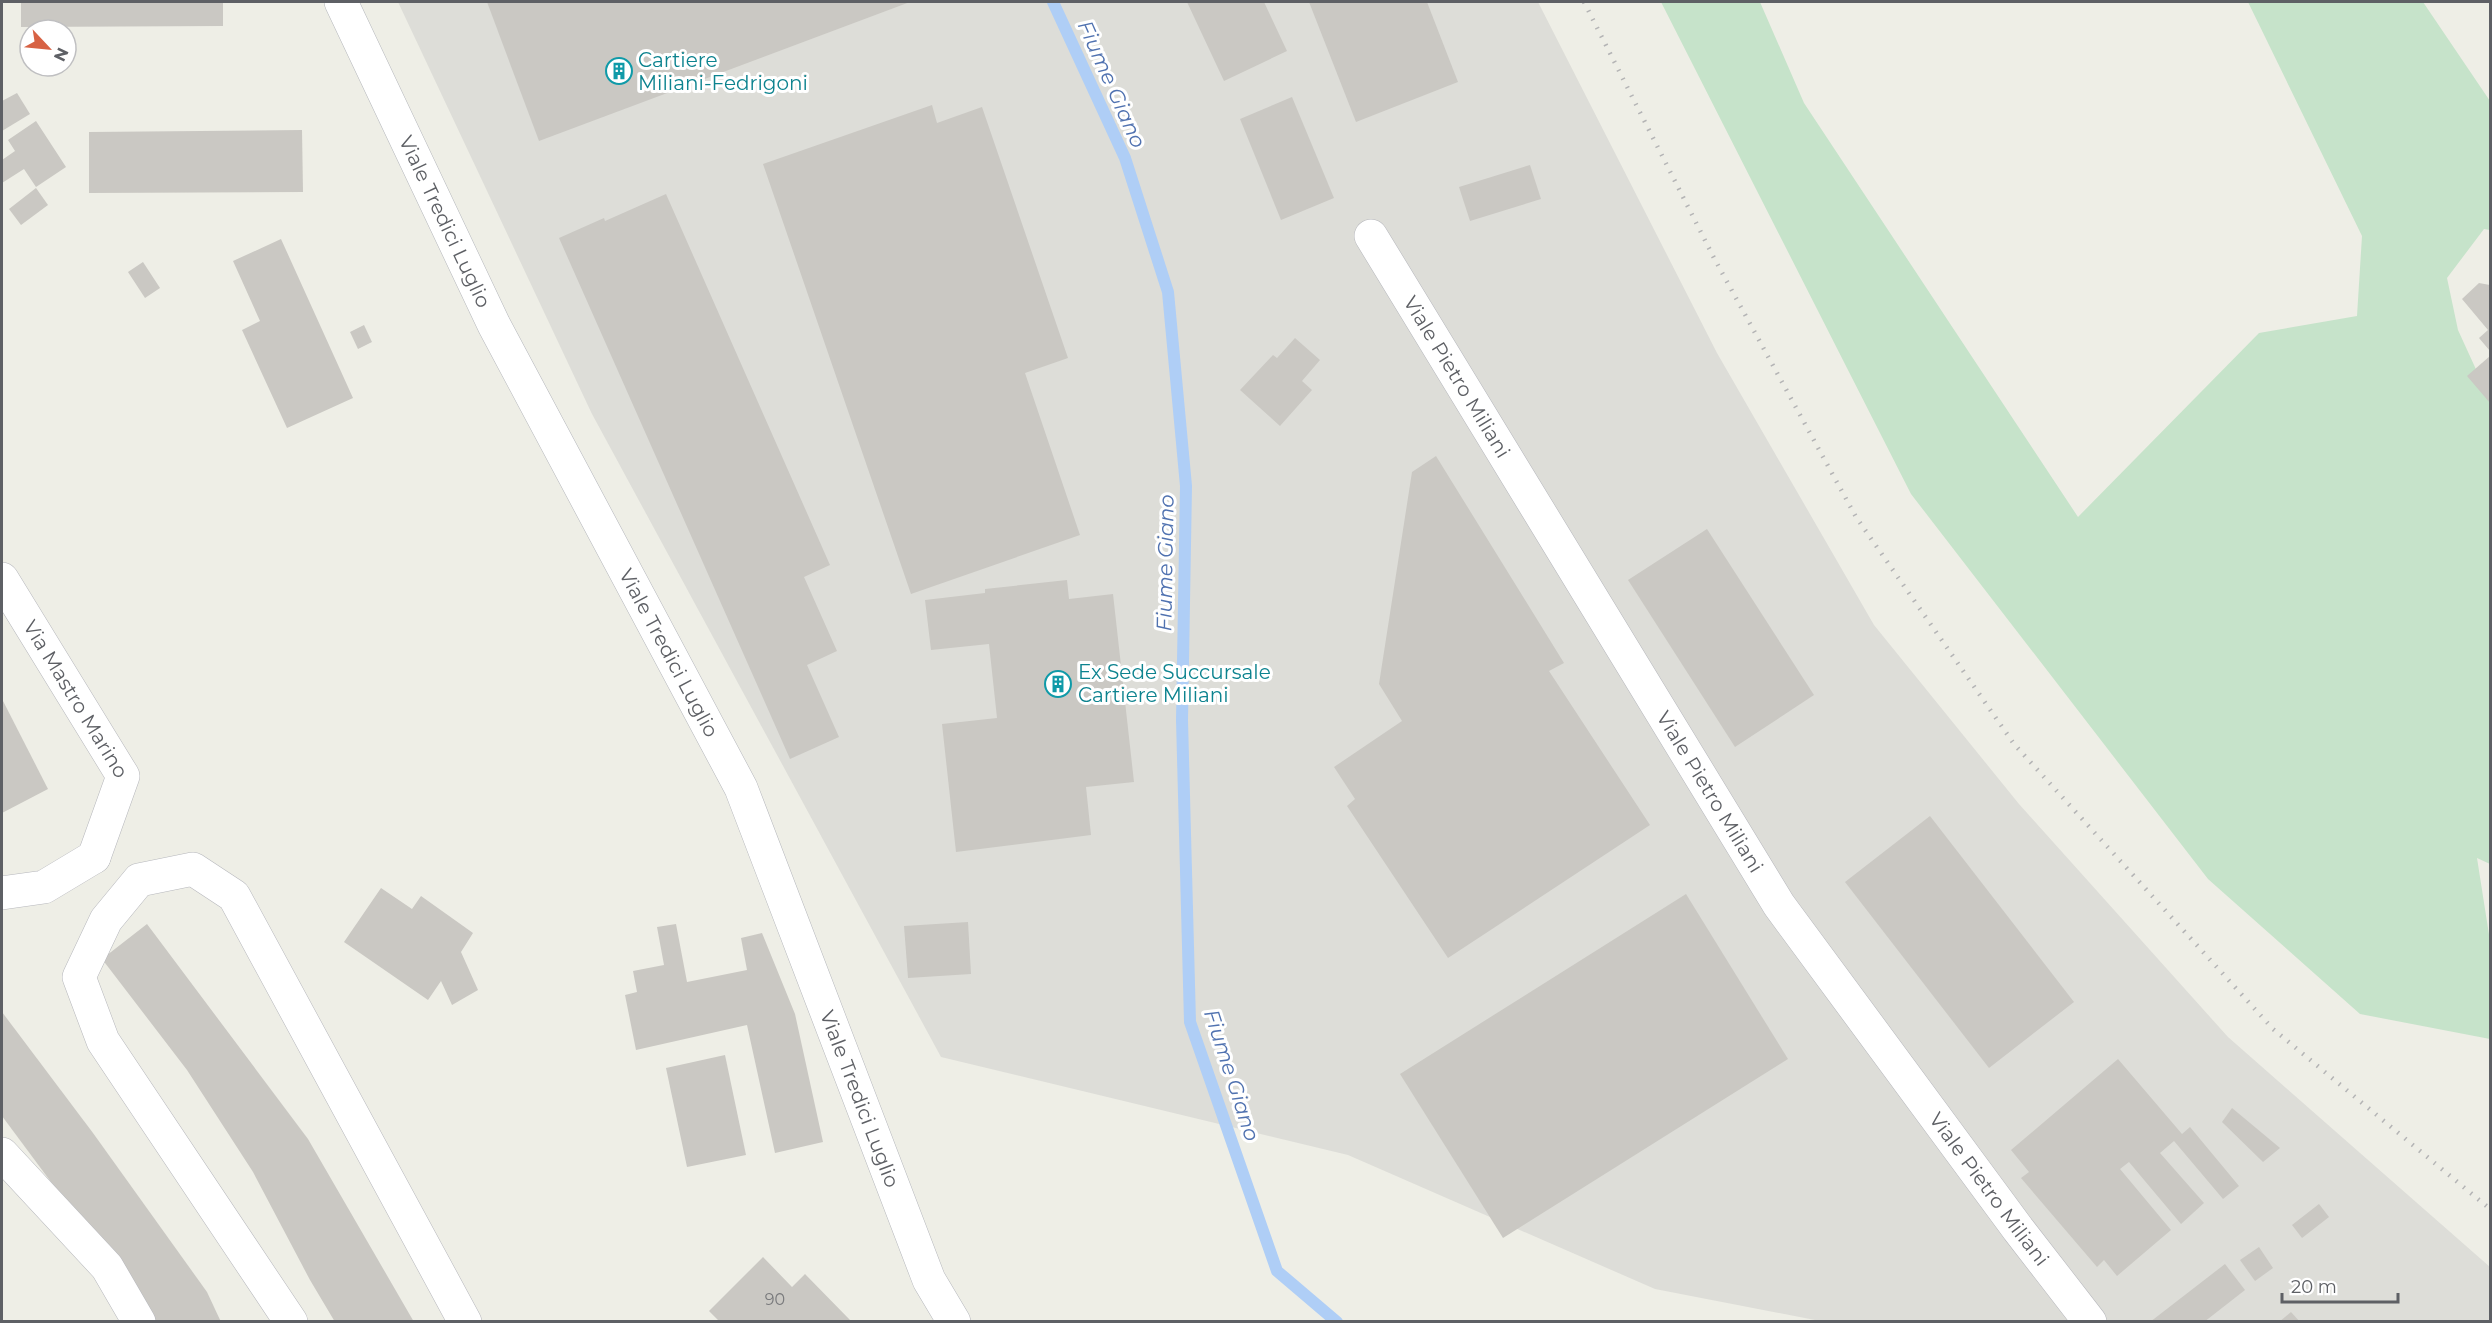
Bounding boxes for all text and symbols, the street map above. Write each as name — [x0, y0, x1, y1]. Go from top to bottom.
water label: Fiume Giano — [1073, 16, 1151, 152]
north arrow — [18, 18, 78, 78]
text: N — [50, 44, 72, 64]
place label: Cartiere Miliani-Fedrigoni — [638, 48, 808, 95]
building icon: Cartiere Miliani-Fedrigoni — [604, 56, 634, 86]
street label: Viale Tredici Luglio — [394, 132, 496, 311]
street label: Viale Pietro Miliani — [1398, 292, 1515, 462]
water label: Fiume Giano — [1151, 494, 1179, 632]
street label: Viale Tredici Luglio — [614, 565, 724, 741]
street label: Via Mastro Marino — [18, 616, 133, 782]
place label: Ex Sede Succursale Cartiere Miliani — [1078, 660, 1271, 707]
building icon: Ex Sede Succursale Cartiere Miliani — [1043, 669, 1073, 699]
street label: Viale Pietro Miliani — [1652, 707, 1768, 877]
water label: Fiume Giano — [1199, 1006, 1265, 1144]
street label: Viale Tredici Luglio — [815, 1007, 904, 1191]
street label: Viale Pietro Miliani — [1924, 1108, 2054, 1271]
scale bar — [2282, 1266, 2398, 1304]
text: 20 m — [2291, 1276, 2337, 1298]
house number: 90 — [765, 1290, 785, 1309]

